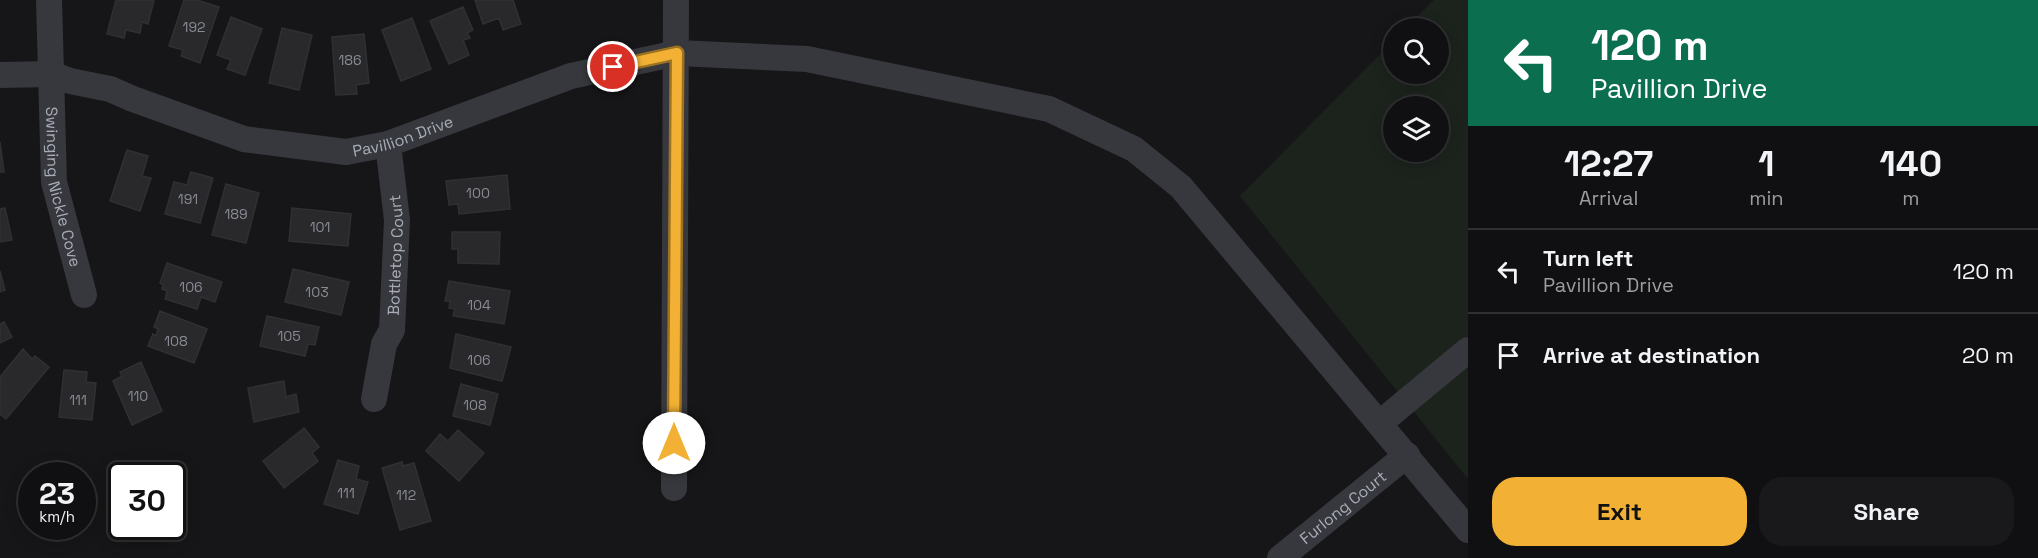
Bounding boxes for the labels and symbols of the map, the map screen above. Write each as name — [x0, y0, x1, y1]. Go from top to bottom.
house number: 192 — [183, 18, 205, 36]
pin — [587, 41, 638, 92]
house number: 186 — [338, 51, 362, 69]
street label: Swinging Nickle Cove — [41, 106, 87, 269]
street label: Pavillion Drive — [351, 110, 456, 161]
house number: 100 — [466, 184, 490, 202]
house number: 191 — [178, 190, 198, 208]
street label: Bottletop Court — [382, 194, 408, 316]
house number: 189 — [224, 205, 248, 223]
house number: 101 — [310, 218, 330, 236]
house number: 106 — [179, 278, 203, 296]
house number: 103 — [305, 283, 329, 301]
house number: 104 — [467, 296, 491, 314]
house number: 105 — [277, 327, 301, 345]
house number: 108 — [164, 332, 188, 350]
house number: 106 — [467, 351, 491, 369]
house number: 110 — [128, 387, 148, 405]
house number: 111 — [69, 391, 87, 409]
house number: 108 — [463, 396, 487, 414]
position arrow — [642, 411, 706, 475]
speed limit sign: 30 — [108, 462, 186, 540]
street label: Furlong Court — [1295, 465, 1391, 548]
house number: 111 — [337, 484, 355, 502]
house number: 112 — [396, 486, 416, 504]

